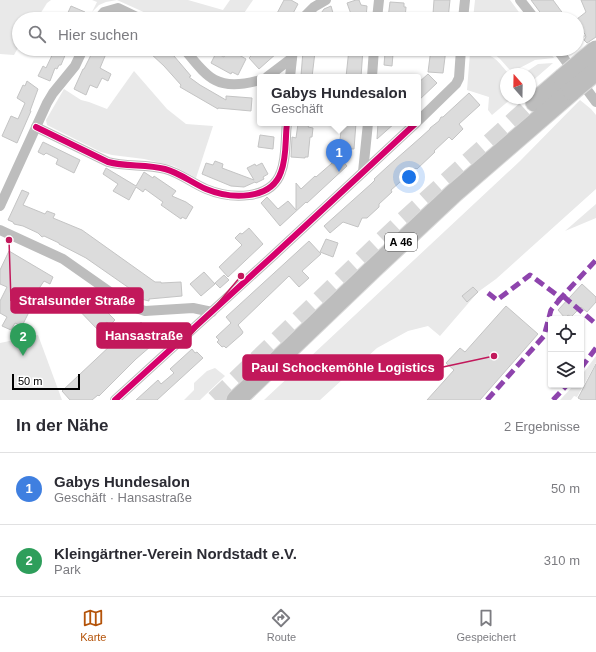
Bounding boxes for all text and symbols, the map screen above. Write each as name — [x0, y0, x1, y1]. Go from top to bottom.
search box — [12, 12, 584, 56]
icon: search — [26, 23, 48, 45]
text: Hier suchen — [58, 26, 138, 43]
north arrow — [500, 68, 536, 104]
popup — [257, 74, 421, 126]
text: Gabys Hundesalon — [271, 84, 407, 101]
text: Geschäft — [271, 101, 323, 116]
pin: 1 — [326, 139, 352, 172]
your location — [399, 167, 419, 187]
road number: A 46 — [385, 233, 417, 251]
callout: Stralsunder Straße — [11, 288, 143, 313]
text: Stralsunder Straße — [19, 293, 135, 308]
map controls — [548, 316, 584, 388]
button: locate — [548, 316, 584, 352]
pin: 2 — [10, 323, 36, 356]
callout: Hansastraße — [97, 323, 191, 348]
text: Hansastraße — [105, 328, 183, 343]
button: layers — [548, 352, 584, 388]
callout: Paul Schockemöhle Logistics — [243, 355, 443, 380]
text: Paul Schockemöhle Logistics — [251, 360, 435, 375]
scale bar — [12, 372, 80, 391]
text: 50 m — [18, 375, 42, 387]
text: In der Nähe — [16, 416, 109, 435]
text: 2 Ergebnisse — [504, 419, 580, 434]
text: Gabys Hundesalon — [54, 473, 190, 490]
text: 1 — [25, 481, 33, 496]
text: 50 m — [551, 481, 580, 496]
text: Geschäft · Hansastraße — [54, 490, 192, 505]
text: Kleingärtner-Verein Nordstadt e.V. — [54, 545, 297, 562]
text: 2 — [25, 553, 33, 568]
text: 310 m — [544, 553, 580, 568]
text: Park — [54, 562, 81, 577]
tab: Karte — [80, 607, 106, 643]
tab: Route — [267, 607, 296, 643]
tab: Gespeichert — [457, 607, 516, 643]

